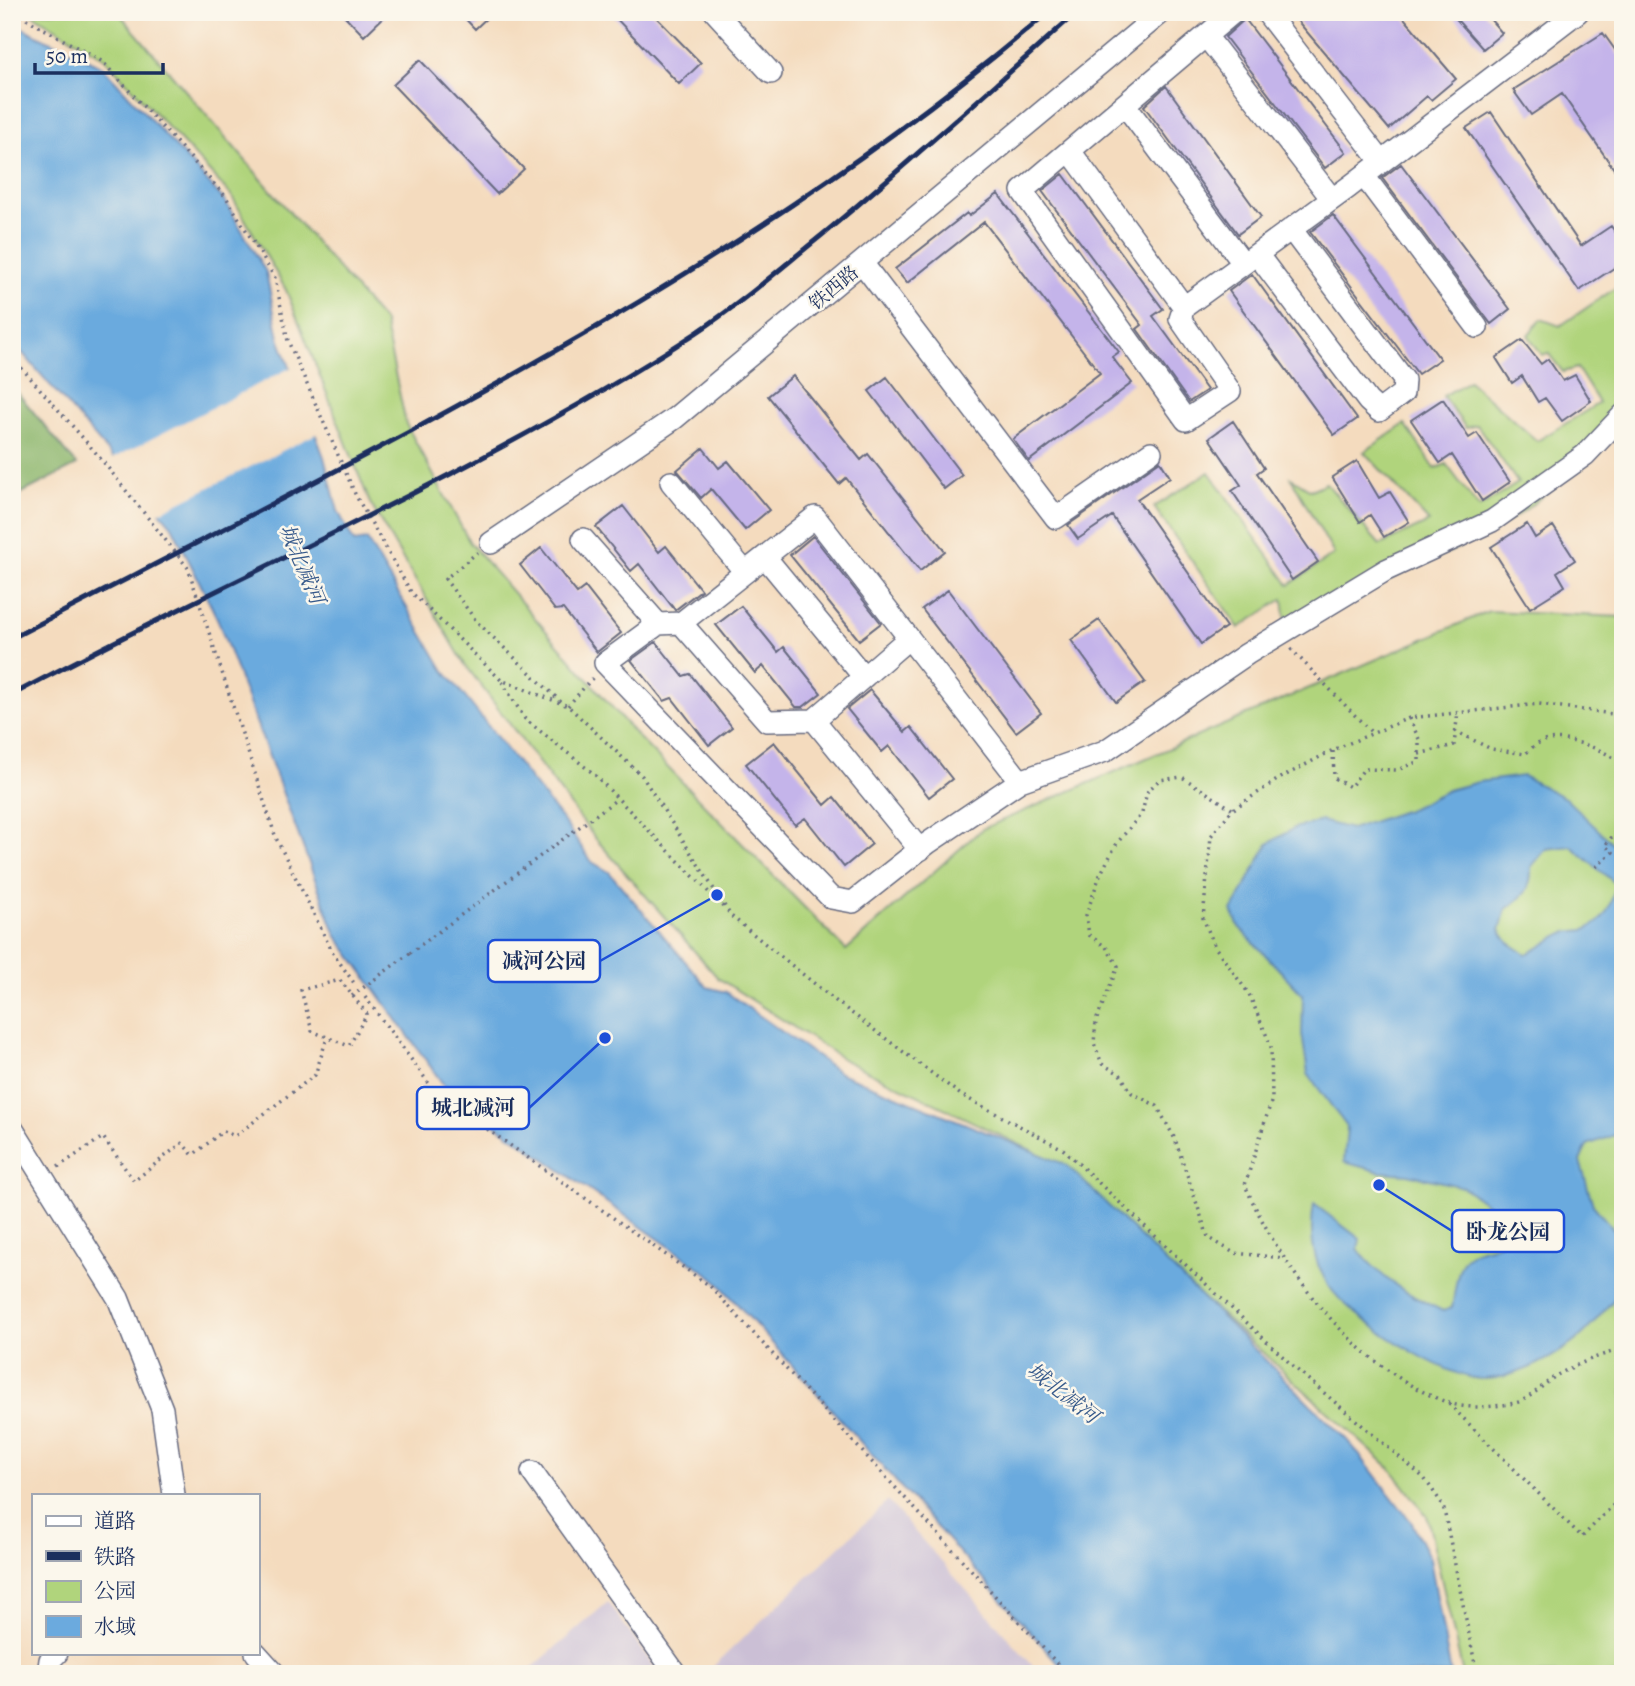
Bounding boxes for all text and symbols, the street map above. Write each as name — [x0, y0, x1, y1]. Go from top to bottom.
scale bar — [35, 32, 163, 76]
text: 50 m — [46, 42, 88, 70]
street label: 铁西路 — [804, 260, 864, 316]
water label: 城北减河 — [273, 520, 333, 612]
callout: 减河公园 — [488, 940, 600, 982]
text: 减河公园 — [502, 947, 586, 975]
callout: 城北减河 — [417, 1087, 529, 1129]
text: 城北减河 — [431, 1094, 515, 1122]
callout: 卧龙公园 — [1452, 1210, 1564, 1252]
text: 卧龙公园 — [1466, 1218, 1550, 1246]
water label: 城北减河 — [1021, 1356, 1108, 1432]
legend — [32, 1494, 259, 1654]
text: 道路 — [94, 1507, 136, 1535]
text: 铁路 — [94, 1543, 136, 1571]
text: 公园 — [94, 1577, 136, 1605]
text: 水域 — [94, 1613, 136, 1641]

